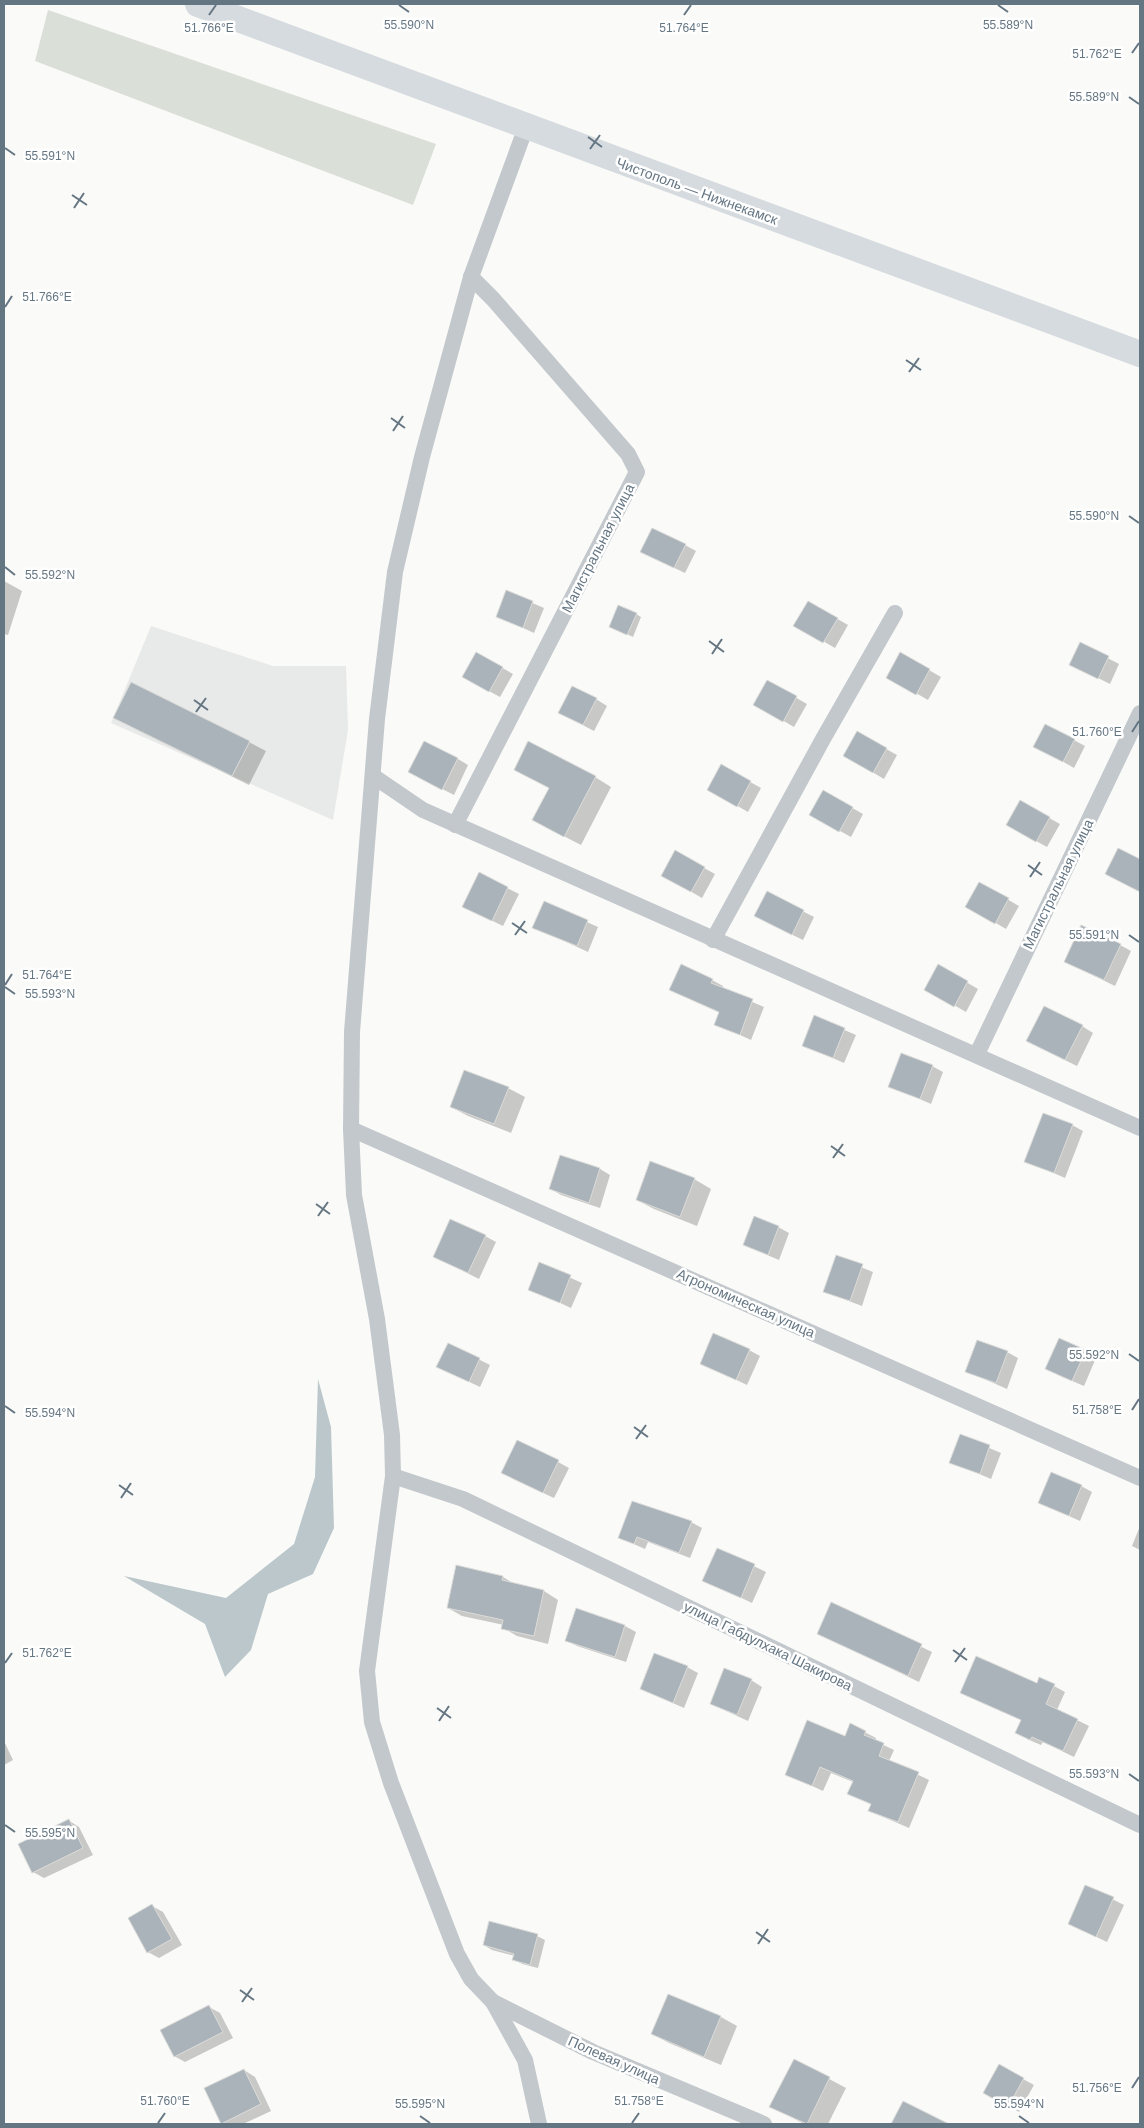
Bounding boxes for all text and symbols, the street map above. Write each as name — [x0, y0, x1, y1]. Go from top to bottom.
text: 55.590°N — [384, 18, 434, 32]
text: 55.589°N — [983, 18, 1033, 32]
text: 51.766°E — [184, 21, 234, 35]
text: 51.764°E — [659, 21, 709, 35]
text: 51.762°E — [1072, 47, 1122, 61]
text: 55.589°N — [1069, 90, 1119, 104]
text: 55.591°N — [25, 149, 75, 163]
street label: Чистополь — Нижнекамск — [614, 154, 781, 228]
text: 51.766°E — [22, 290, 72, 304]
street label: Магистральная улица — [559, 481, 638, 615]
text: 55.590°N — [1069, 509, 1119, 523]
text: 55.592°N — [25, 568, 75, 582]
text: 51.760°E — [1072, 725, 1122, 739]
street label: Магистральная улица — [1020, 816, 1097, 952]
text: 55.591°N — [1069, 928, 1119, 942]
text: 51.764°E — [22, 968, 72, 982]
text: 55.593°N — [25, 987, 75, 1001]
street label: Агрономическая улица — [675, 1265, 818, 1341]
text: 55.592°N — [1069, 1348, 1119, 1362]
text: 51.758°E — [1072, 1403, 1122, 1417]
text: 55.594°N — [25, 1406, 75, 1420]
street label: улица Габдулхака Шакирова — [681, 1598, 855, 1694]
text: 51.762°E — [22, 1646, 72, 1660]
text: 55.593°N — [1069, 1767, 1119, 1781]
text: 55.595°N — [25, 1826, 75, 1840]
street label: Полевая улица — [566, 2033, 662, 2087]
text: 51.756°E — [1072, 2081, 1122, 2095]
text: 51.760°E — [140, 2094, 190, 2108]
text: 51.758°E — [614, 2094, 664, 2108]
text: 55.595°N — [395, 2097, 445, 2111]
text: 55.594°N — [994, 2097, 1044, 2111]

